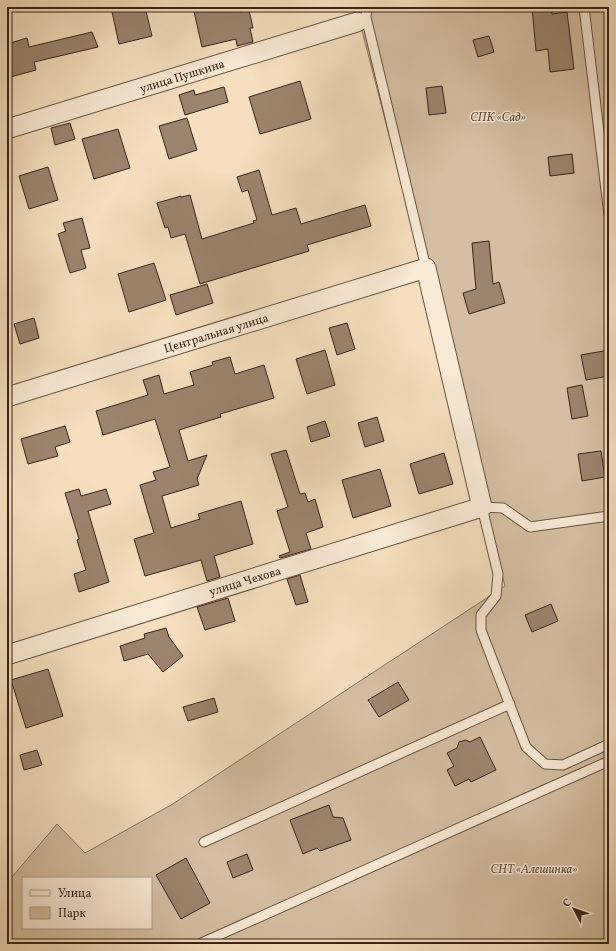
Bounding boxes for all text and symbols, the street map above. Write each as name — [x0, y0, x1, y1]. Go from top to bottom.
street label: улица Пушкина — [138, 56, 227, 97]
park label: СПК «Сад» — [470, 110, 526, 126]
street label: Центральная улица — [162, 310, 271, 357]
street label: улица Чехова — [207, 563, 283, 600]
park label: СНТ «Алешинка» — [490, 862, 578, 878]
legend — [22, 877, 152, 929]
text: Улица — [58, 886, 91, 902]
north arrow — [554, 889, 594, 929]
text: С — [560, 896, 576, 911]
text: Парк — [58, 906, 86, 922]

